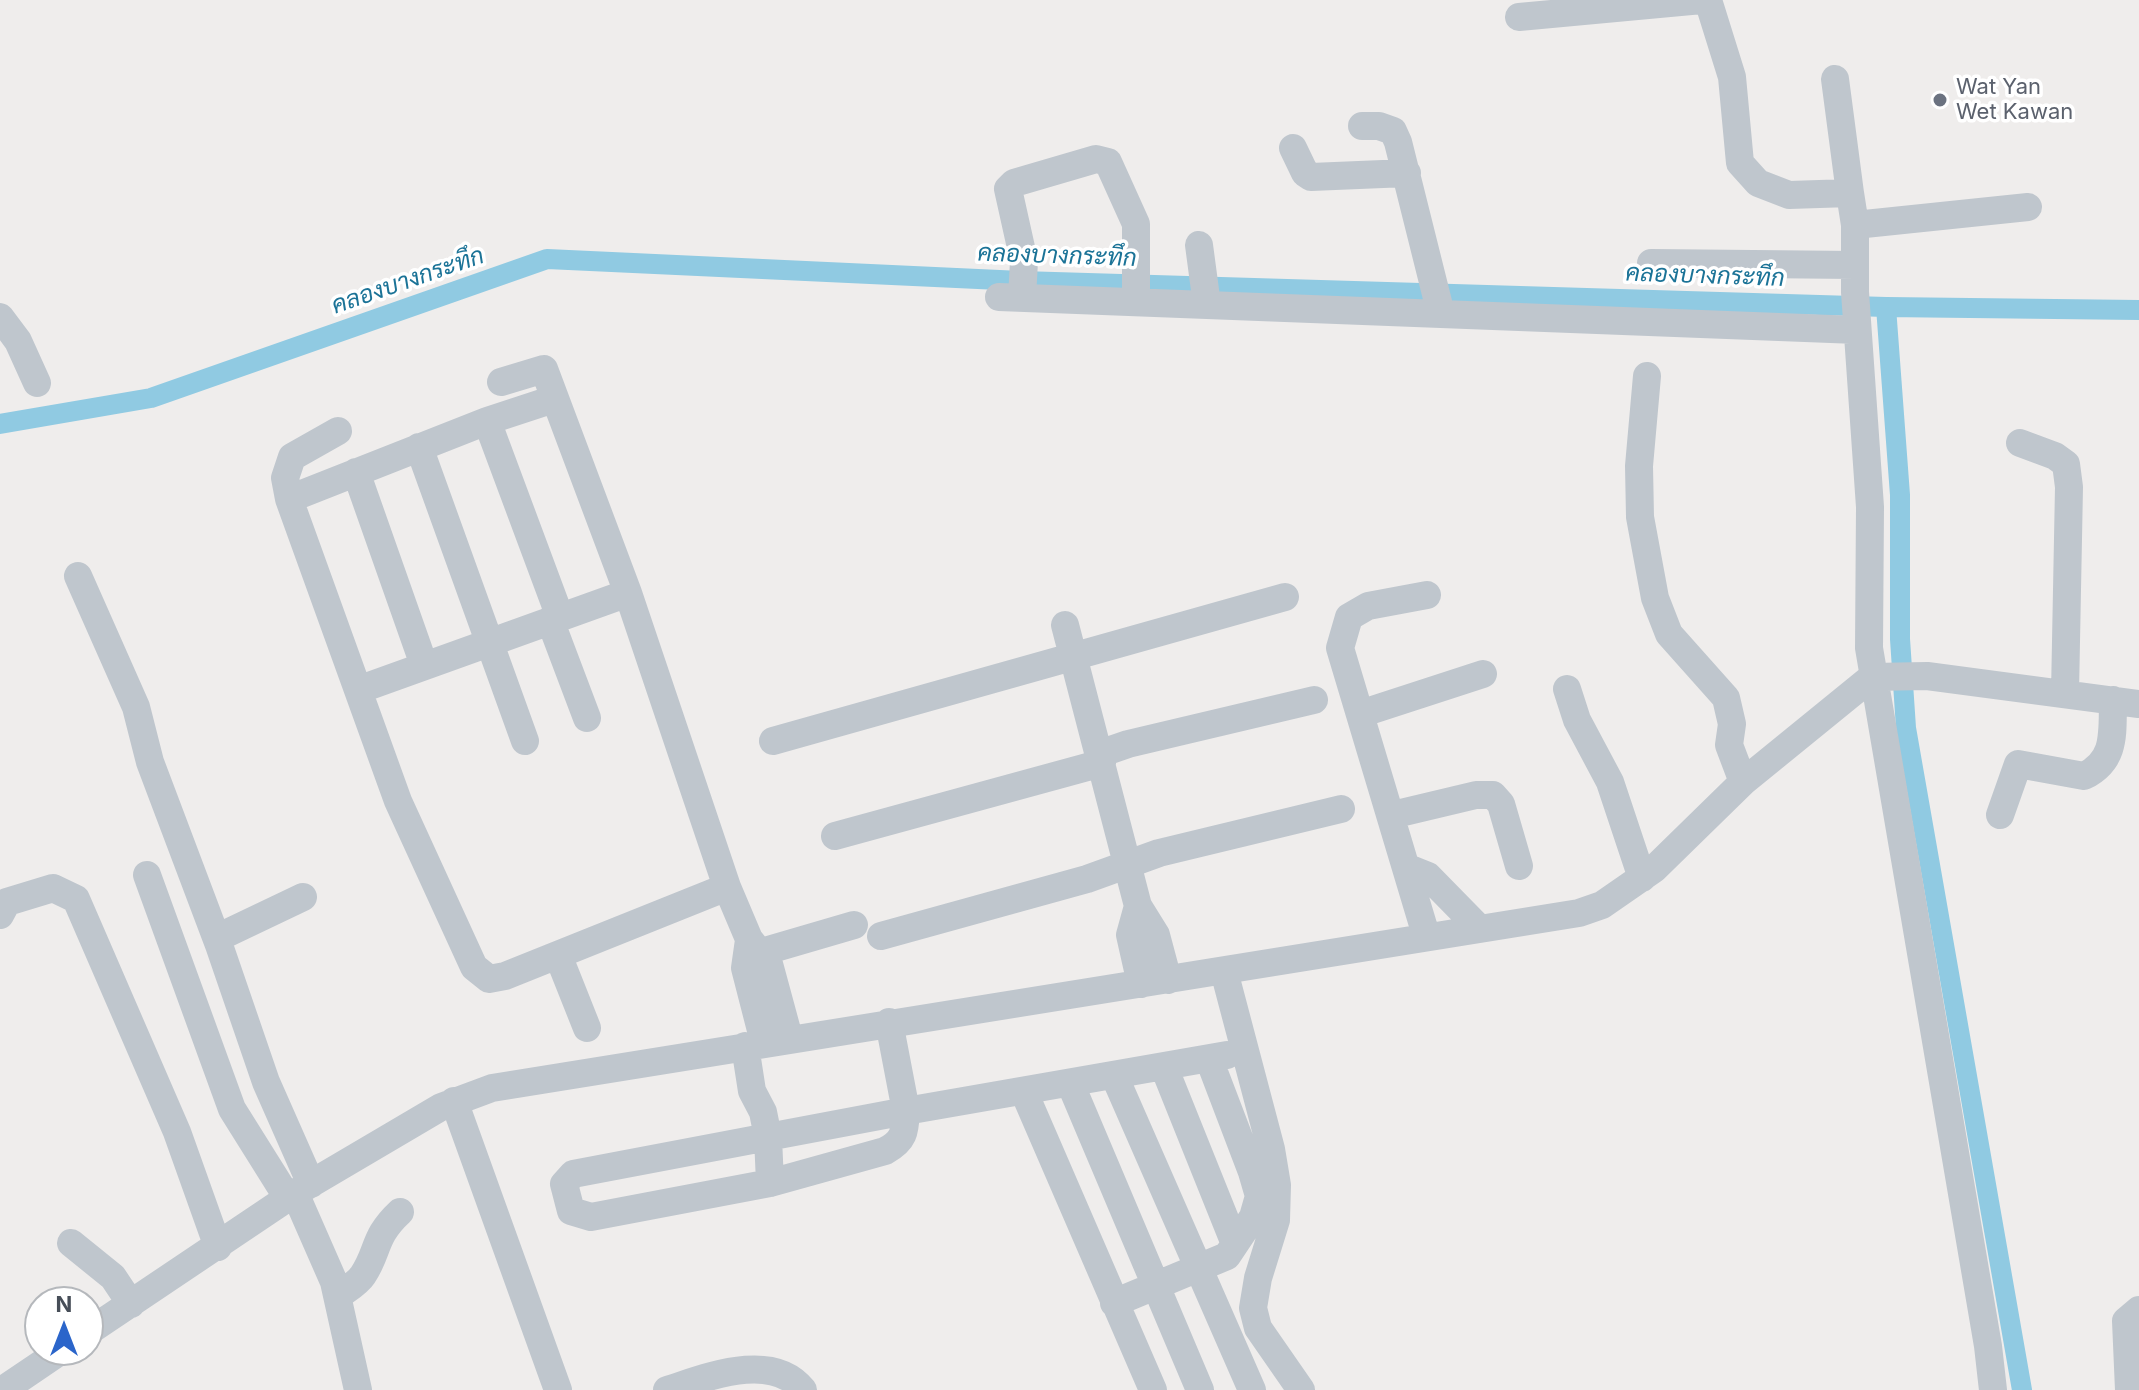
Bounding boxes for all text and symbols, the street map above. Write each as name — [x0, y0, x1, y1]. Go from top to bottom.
place label: Wat Yan Wet Kawan — [1956, 74, 2073, 126]
marker: Wat Yan Wet Kawan — [1931, 91, 1949, 109]
water label: คลองบางกระทึก — [977, 239, 1137, 273]
water label: คลองบางกระทึก — [328, 241, 488, 321]
water label: คลองบางกระทึก — [1625, 259, 1785, 293]
north arrow — [24, 1286, 104, 1366]
text: N — [56, 1291, 72, 1317]

